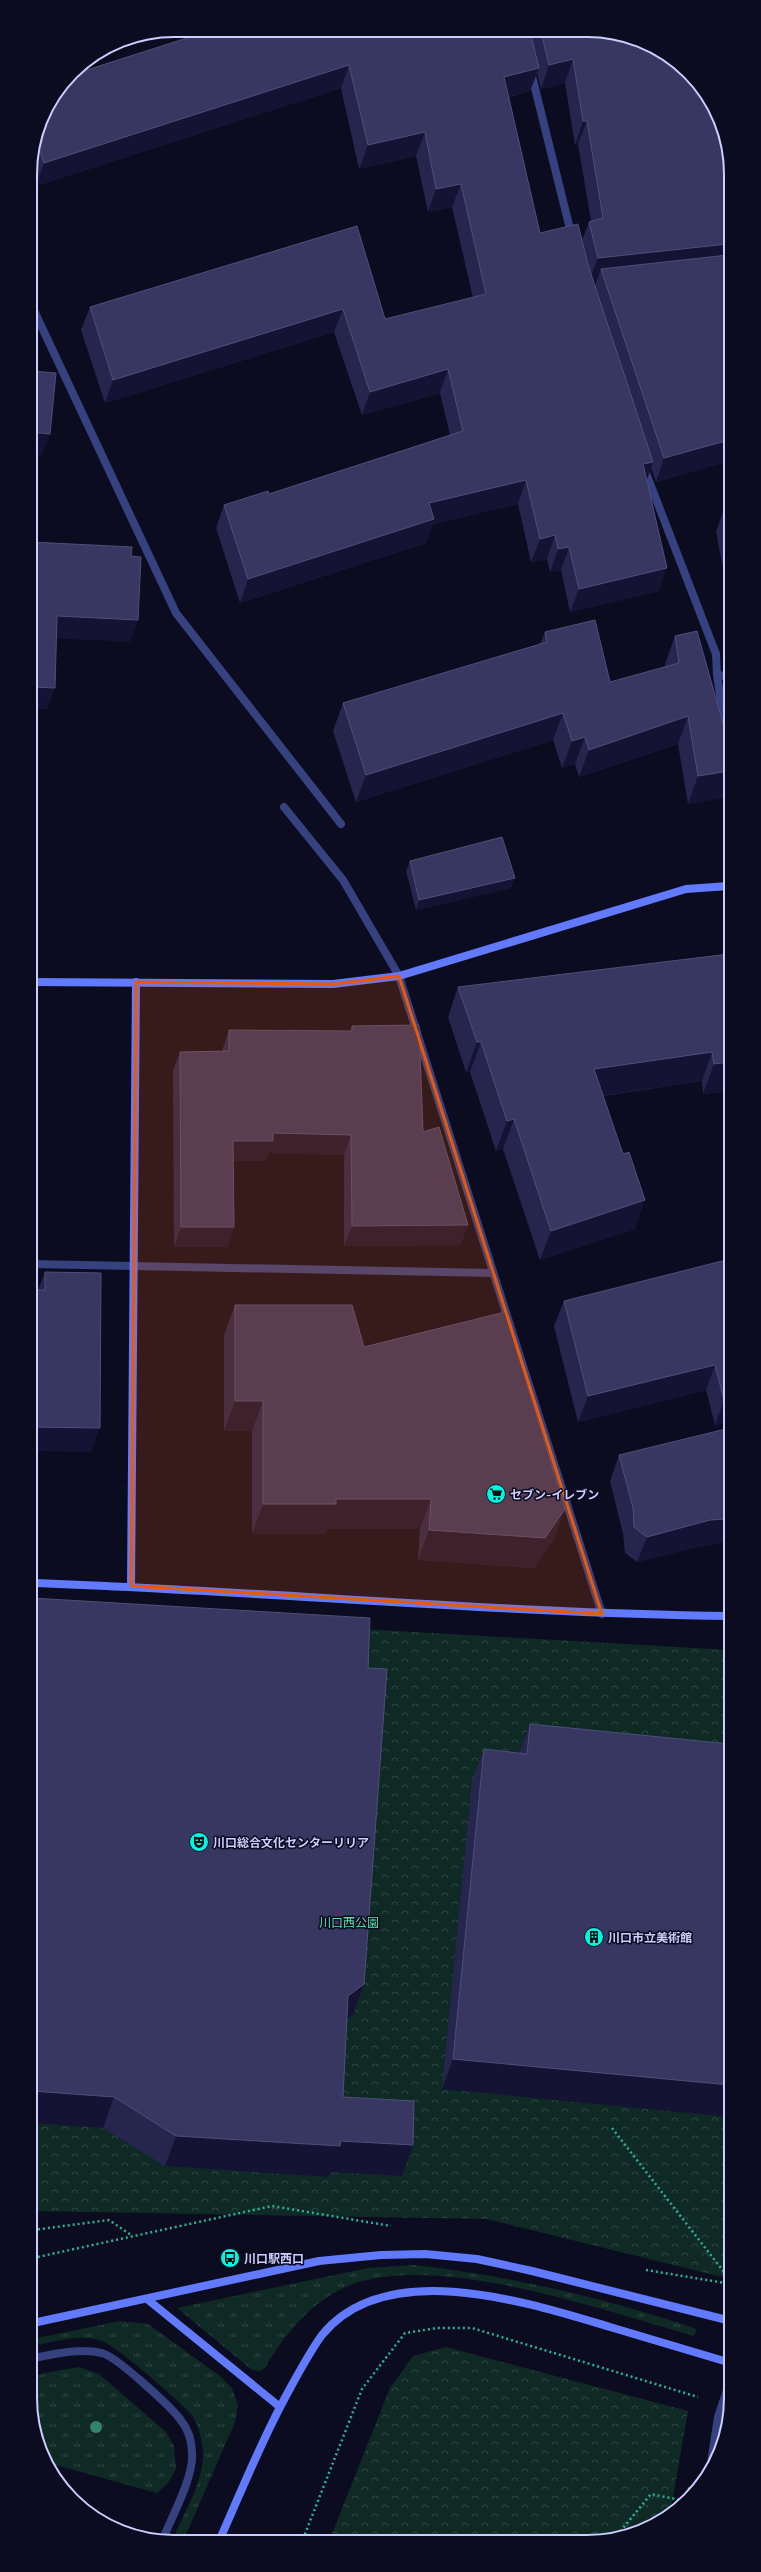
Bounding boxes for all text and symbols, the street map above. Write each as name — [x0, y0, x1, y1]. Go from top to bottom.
supermarket icon: セブン-イレブン — [485, 1483, 507, 1505]
place label: セブン-イレブン — [510, 1487, 599, 1502]
theatre icon: 川口総合文化センターリリア — [188, 1831, 210, 1853]
place label: 川口総合文化センターリリア — [213, 1835, 369, 1850]
park label: 川口西公園 — [319, 1915, 379, 1930]
building icon: 川口市立美術館 — [583, 1926, 605, 1948]
place label: 川口市立美術館 — [608, 1930, 692, 1945]
bus stop icon: 川口駅西口 — [219, 2247, 241, 2269]
place label: 川口駅西口 — [244, 2251, 304, 2266]

